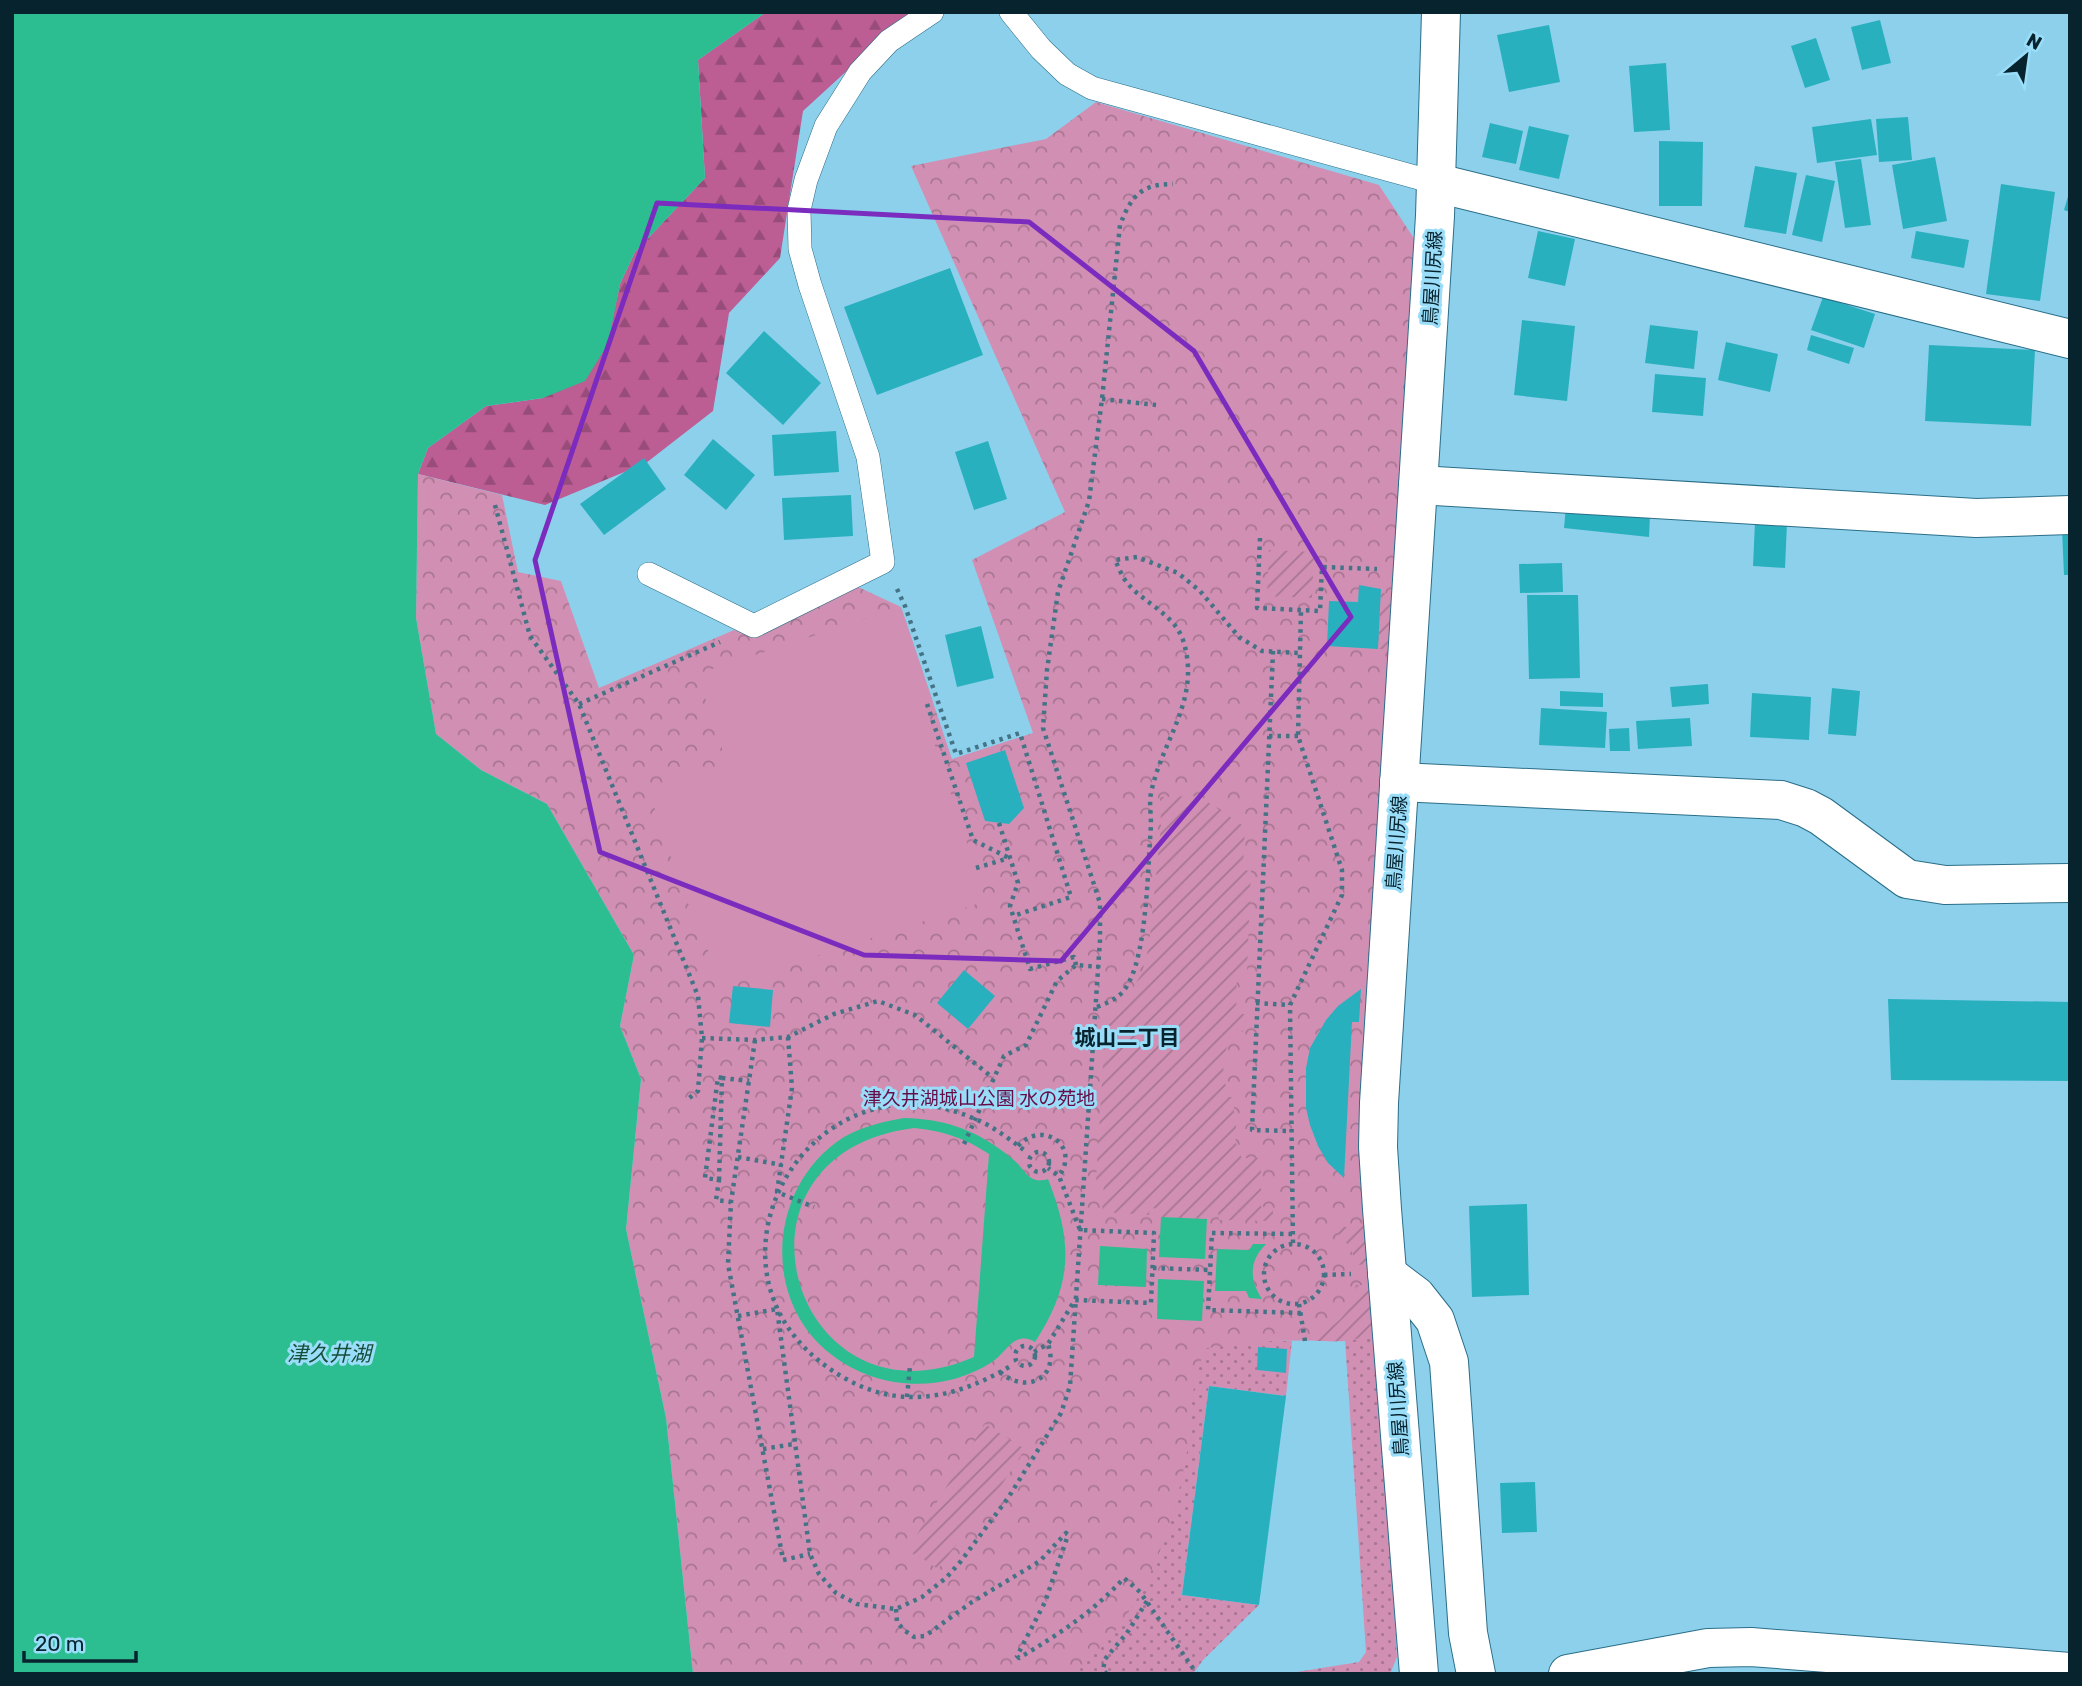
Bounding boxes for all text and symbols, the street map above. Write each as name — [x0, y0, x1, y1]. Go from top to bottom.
north arrow — [1991, 21, 2061, 91]
text: N — [2022, 28, 2046, 55]
street label: 鳥屋川尻線 — [1419, 230, 1446, 326]
street label: 鳥屋川尻線 — [1382, 795, 1411, 891]
district label: 城山二丁目 — [1075, 1025, 1180, 1050]
park label: 津久井湖城山公園 水の苑地 — [863, 1087, 1095, 1110]
water label: 津久井湖 — [287, 1341, 374, 1366]
street label: 鳥屋川尻線 — [1384, 1361, 1413, 1457]
scale bar — [24, 1620, 136, 1664]
text: 20 m — [35, 1631, 84, 1656]

